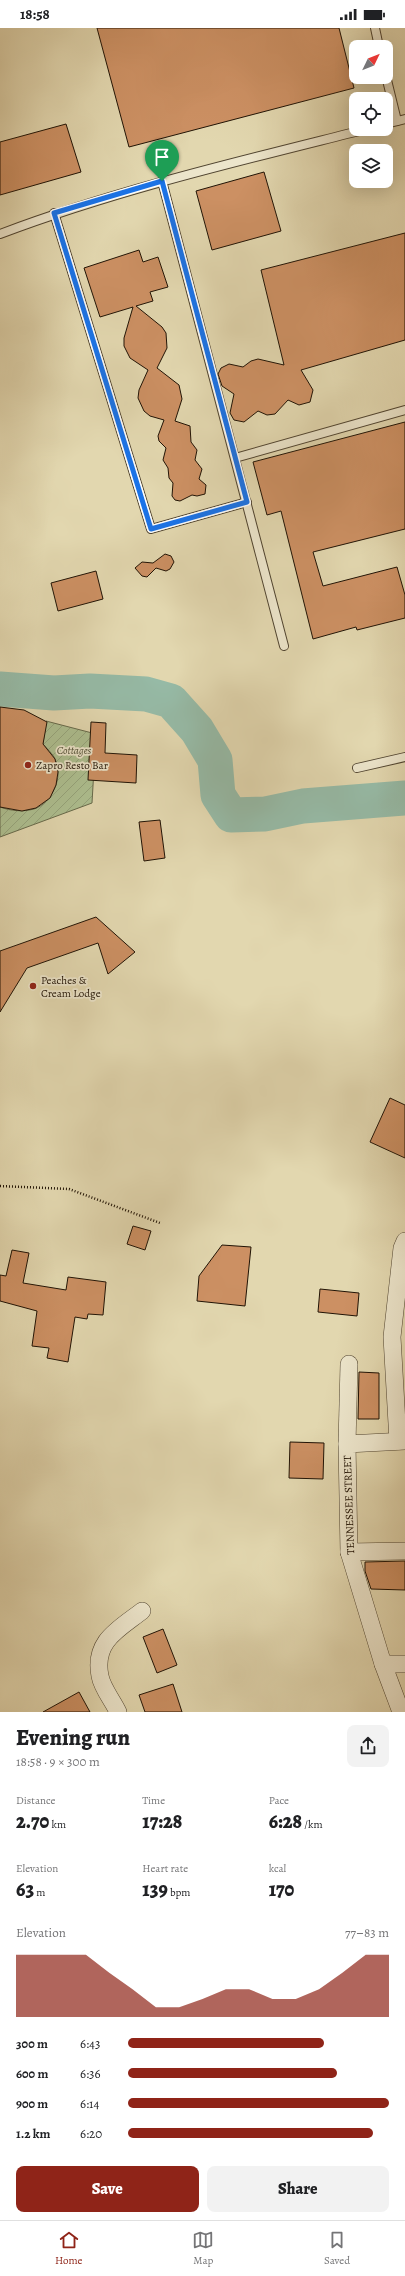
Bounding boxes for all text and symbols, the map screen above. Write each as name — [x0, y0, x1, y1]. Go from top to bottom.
text: 18:58 — [20, 4, 50, 24]
north arrow — [349, 40, 393, 84]
map controls — [349, 40, 393, 188]
button: locate — [349, 92, 393, 136]
pin — [145, 140, 179, 181]
button: layers — [349, 144, 393, 188]
icon: arrive — [151, 146, 173, 168]
park label: Cottages — [57, 743, 92, 758]
place label: Zapro Resto Bar — [36, 758, 108, 773]
marker: Zapro Resto Bar — [23, 760, 33, 770]
place label: Peaches & Cream Lodge — [41, 973, 101, 1001]
marker: Peaches & Cream Lodge — [28, 981, 38, 991]
street label: TENNESSEE STREET — [340, 1455, 358, 1555]
text: Evening run — [16, 1723, 130, 1753]
button: share — [347, 1725, 389, 1767]
text: 18:58 · 9 × 300 m — [16, 1753, 100, 1770]
text: Distance — [16, 1793, 55, 1808]
text: Time — [142, 1793, 165, 1808]
text: Pace — [269, 1793, 289, 1808]
text: 2.70 — [16, 1808, 49, 1835]
text: 17:28 — [142, 1808, 182, 1835]
text: 6:28 — [269, 1808, 302, 1835]
text: km — [49, 1817, 66, 1832]
text: /km — [302, 1817, 323, 1832]
text: Elevation — [16, 1861, 58, 1876]
text: Heart rate — [142, 1861, 188, 1876]
text: kcal — [269, 1861, 286, 1876]
text: 63 — [16, 1876, 34, 1903]
text: 139 — [142, 1876, 168, 1903]
text: 170 — [269, 1876, 294, 1903]
text: m — [34, 1885, 46, 1900]
text: bpm — [168, 1885, 191, 1900]
text: Elevation — [16, 1924, 66, 1941]
text: 77–83 m — [345, 1924, 389, 1941]
text: 300 m — [16, 2035, 48, 2052]
text: 6:43 — [80, 2035, 100, 2052]
text: 600 m — [16, 2065, 48, 2082]
text: 6:36 — [80, 2065, 101, 2082]
text: 900 m — [16, 2095, 48, 2112]
text: 6:14 — [80, 2095, 99, 2112]
text: 1.2 km — [16, 2125, 50, 2142]
text: 6:20 — [80, 2125, 102, 2142]
button: Save — [16, 2166, 199, 2212]
button: Share — [207, 2166, 389, 2212]
tab: Home — [55, 2229, 83, 2268]
tab: Map — [192, 2229, 214, 2268]
tab: Saved — [324, 2229, 350, 2268]

